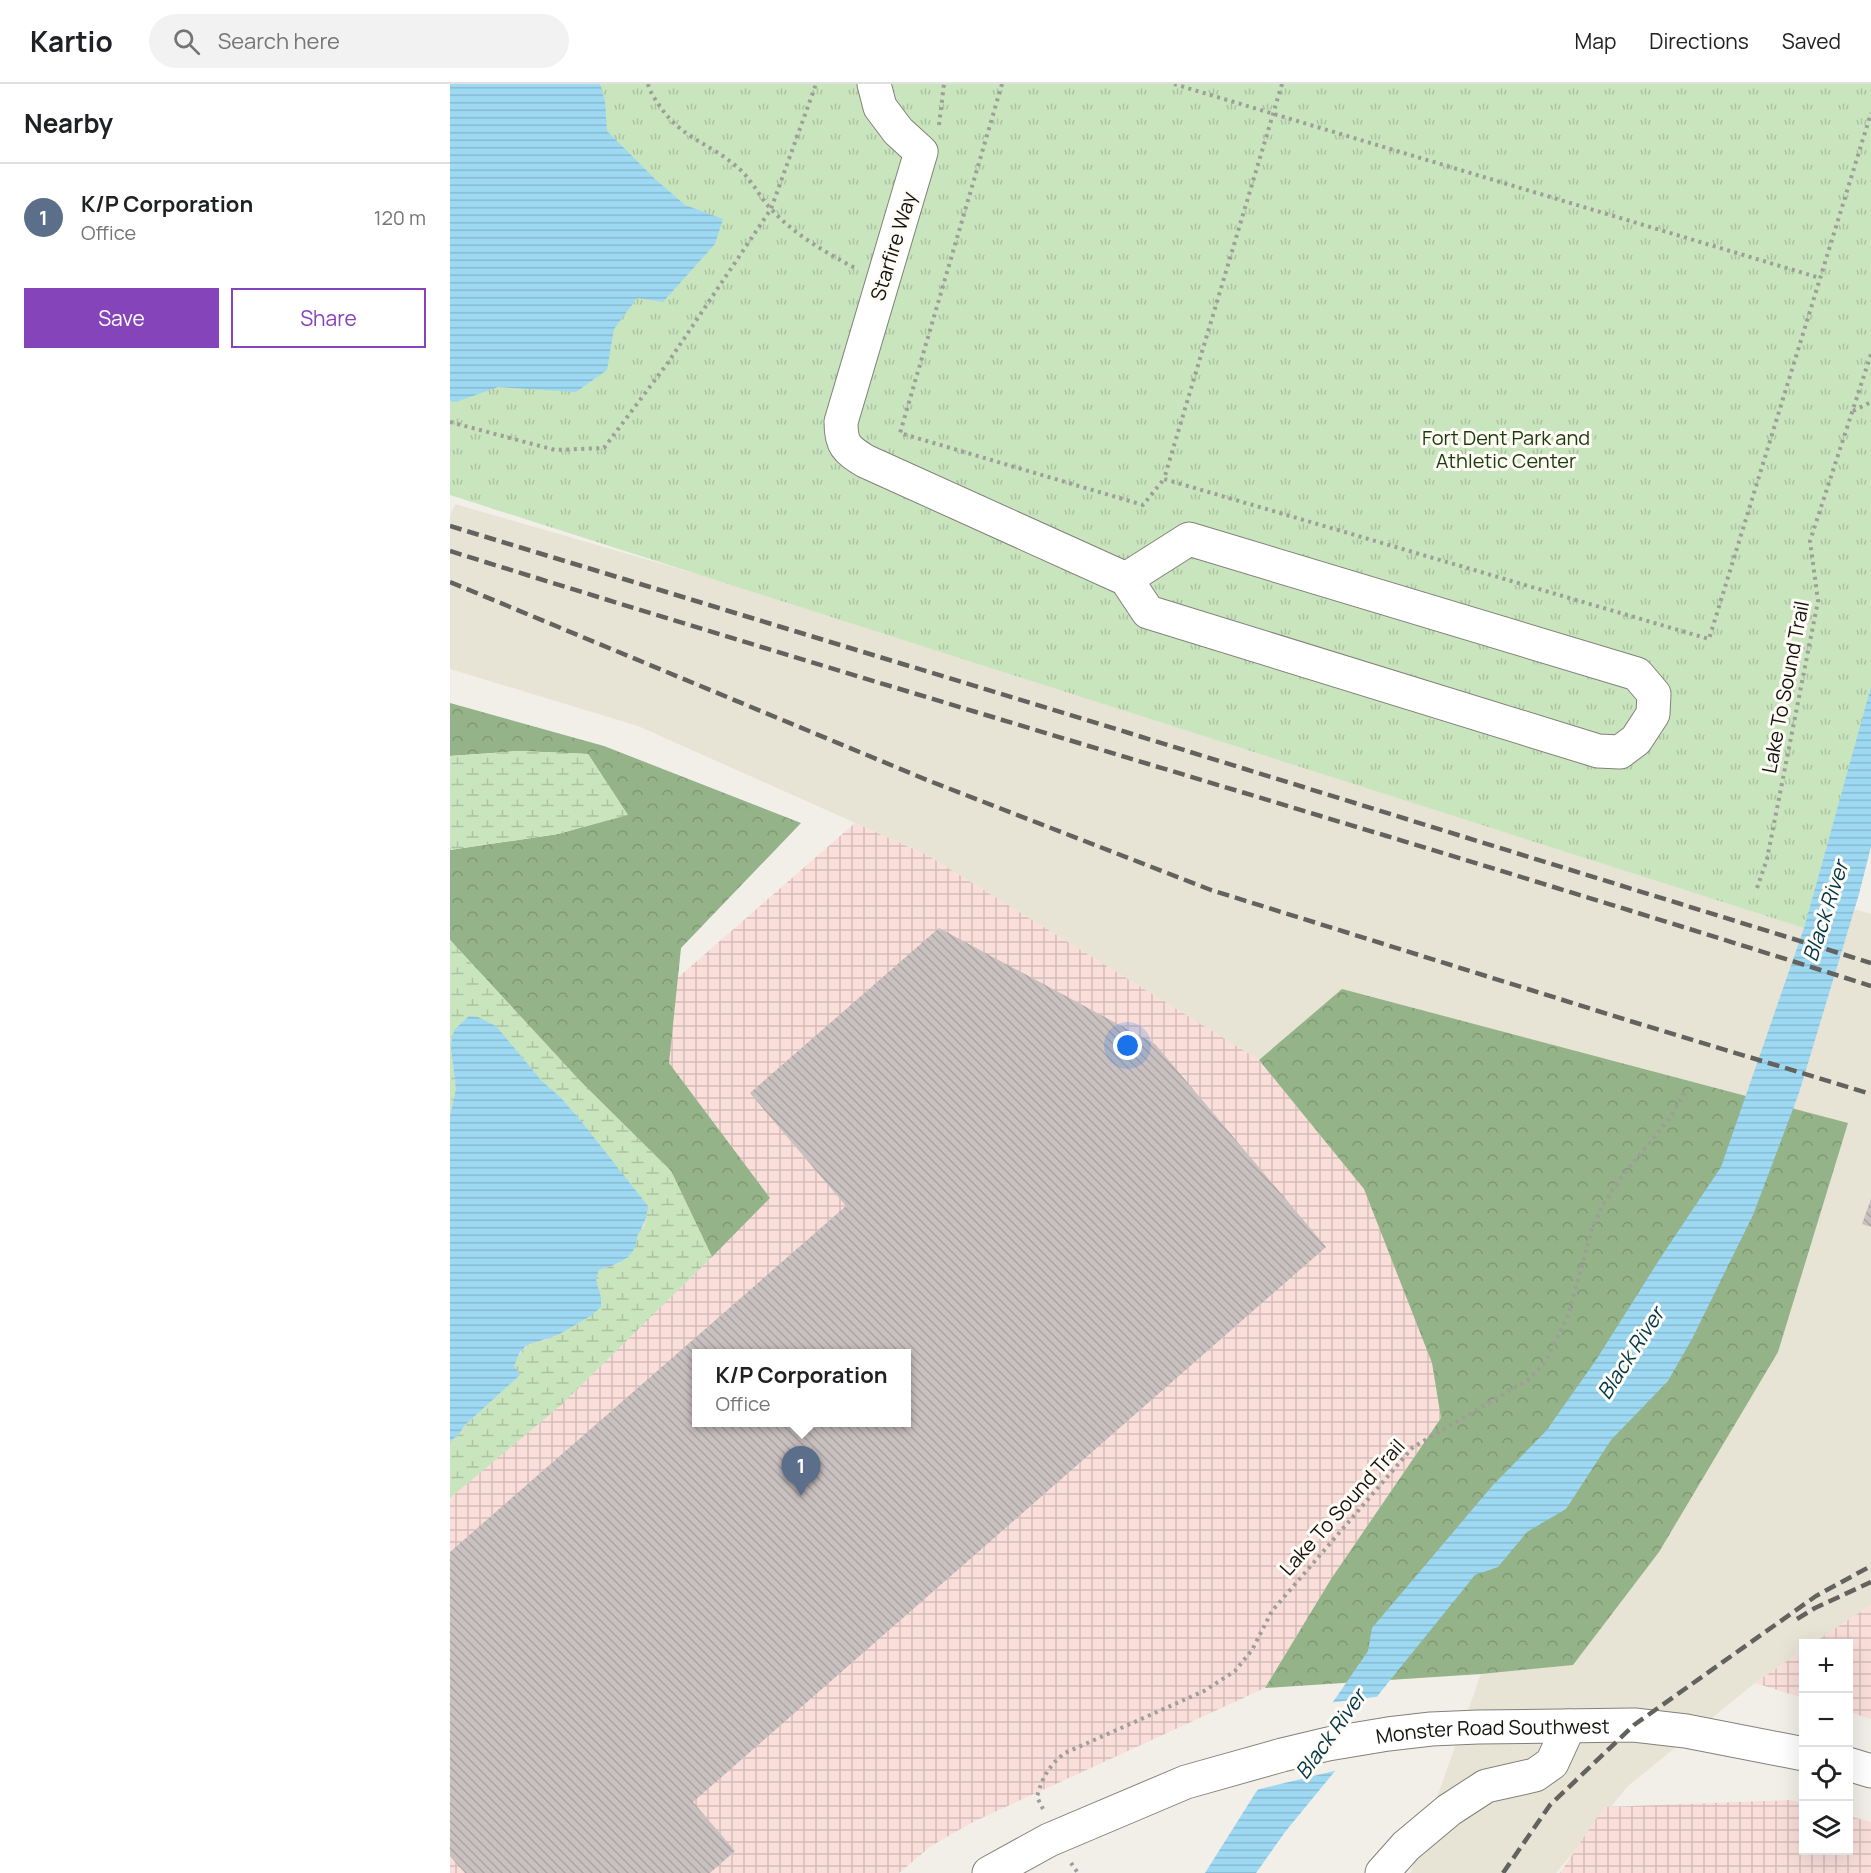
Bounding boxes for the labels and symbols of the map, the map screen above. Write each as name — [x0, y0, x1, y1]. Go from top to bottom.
street label: Starfire Way — [864, 188, 922, 304]
park label: Fort Dent Park and Athletic Center — [1422, 424, 1590, 474]
street label: Lake To Sound Trail — [1755, 599, 1815, 775]
water label: Black River — [1796, 855, 1855, 965]
your location — [1113, 1031, 1142, 1060]
water label: Black River — [1590, 1300, 1671, 1404]
street label: Lake To Sound Trail — [1273, 1433, 1411, 1581]
pin: 1 — [782, 1446, 820, 1496]
water label: Black River — [1288, 1682, 1373, 1784]
street label: Monster Road Southwest — [1374, 1712, 1610, 1749]

